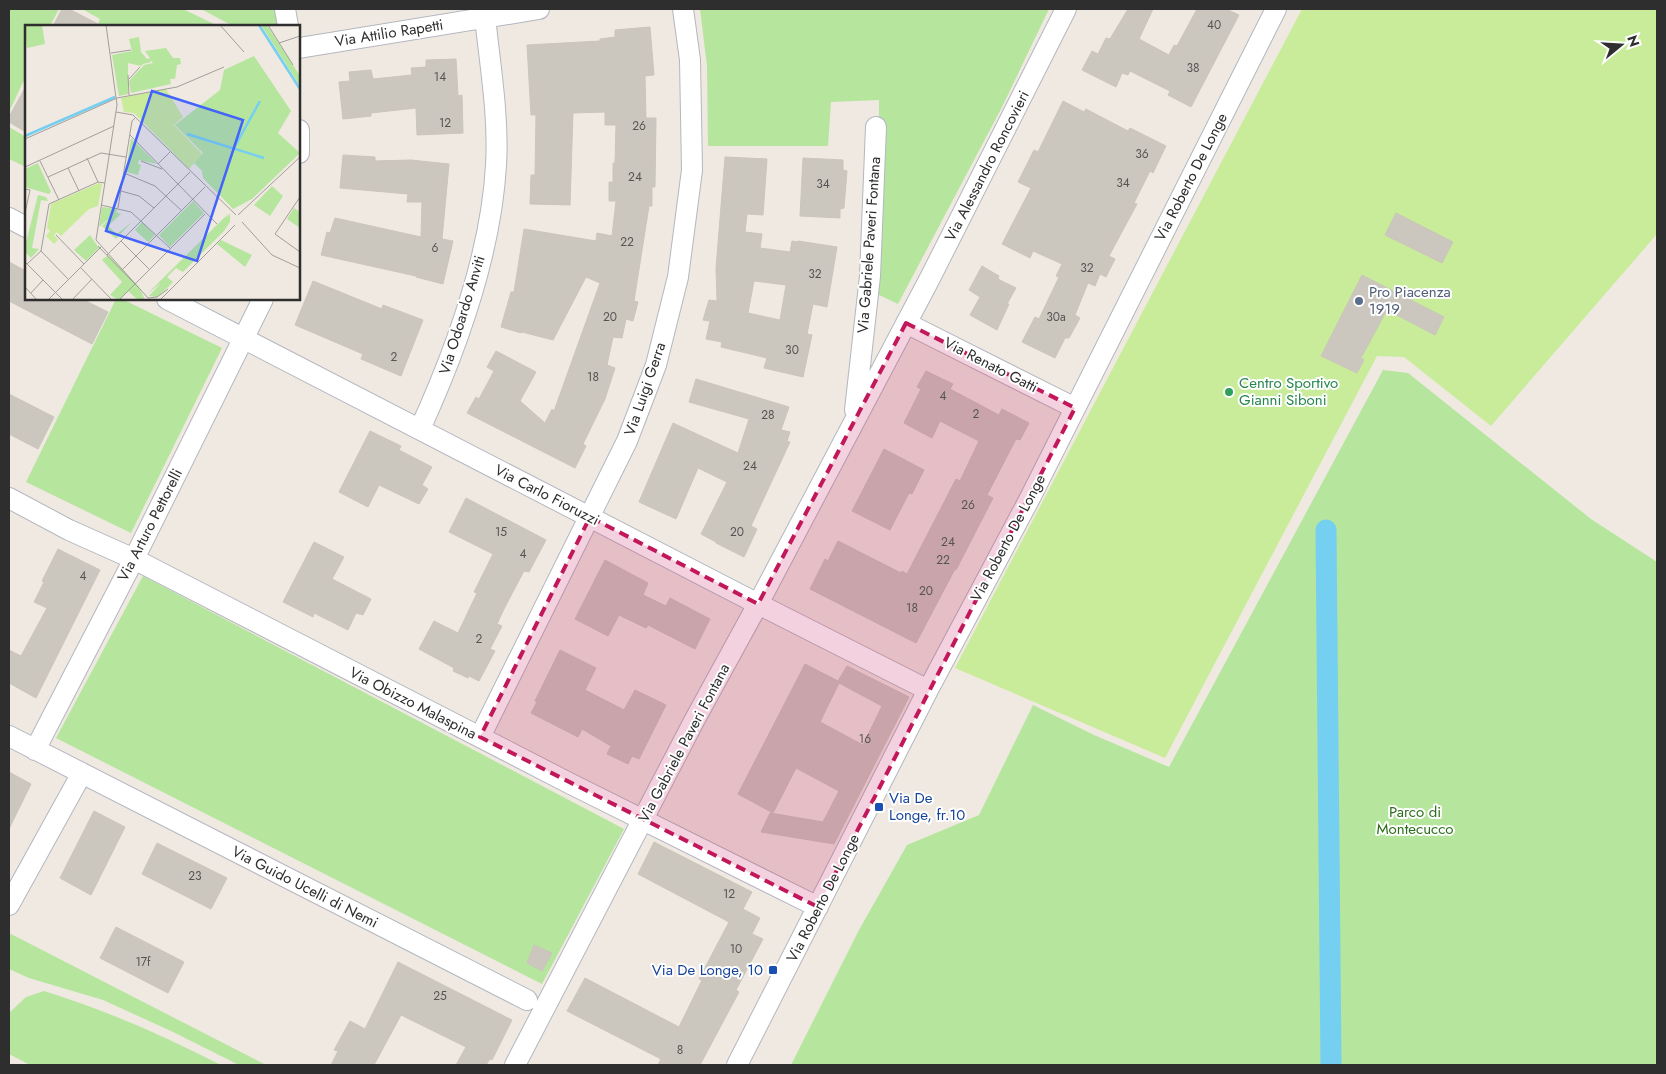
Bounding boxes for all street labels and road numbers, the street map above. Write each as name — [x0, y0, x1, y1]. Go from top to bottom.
street label: Via Attilio Rapetti — [333, 14, 445, 52]
street label: Via Alessandro Roncovieri — [939, 87, 1035, 245]
street label: Via Roberto De Longe — [1149, 109, 1233, 245]
street label: Via Gabriele Paveri Fontana — [852, 156, 886, 334]
street label: Via Odoardo Anviti — [433, 253, 491, 377]
street label: Via Renato Gatti — [940, 332, 1042, 398]
street label: Via Luigi Gerra — [619, 339, 671, 439]
street label: Via Carlo Fioruzzi — [491, 459, 603, 531]
street label: Via Arturo Pettorelli — [112, 465, 188, 585]
street label: Via Roberto De Longe — [965, 470, 1051, 606]
street label: Via Gabriele Paveri Fontana — [633, 660, 735, 826]
street label: Via Obizzo Malaspina — [346, 661, 480, 745]
street label: Via Roberto De Longe — [781, 830, 865, 966]
street label: Via Guido Ucelli di Nemi — [228, 841, 382, 933]

